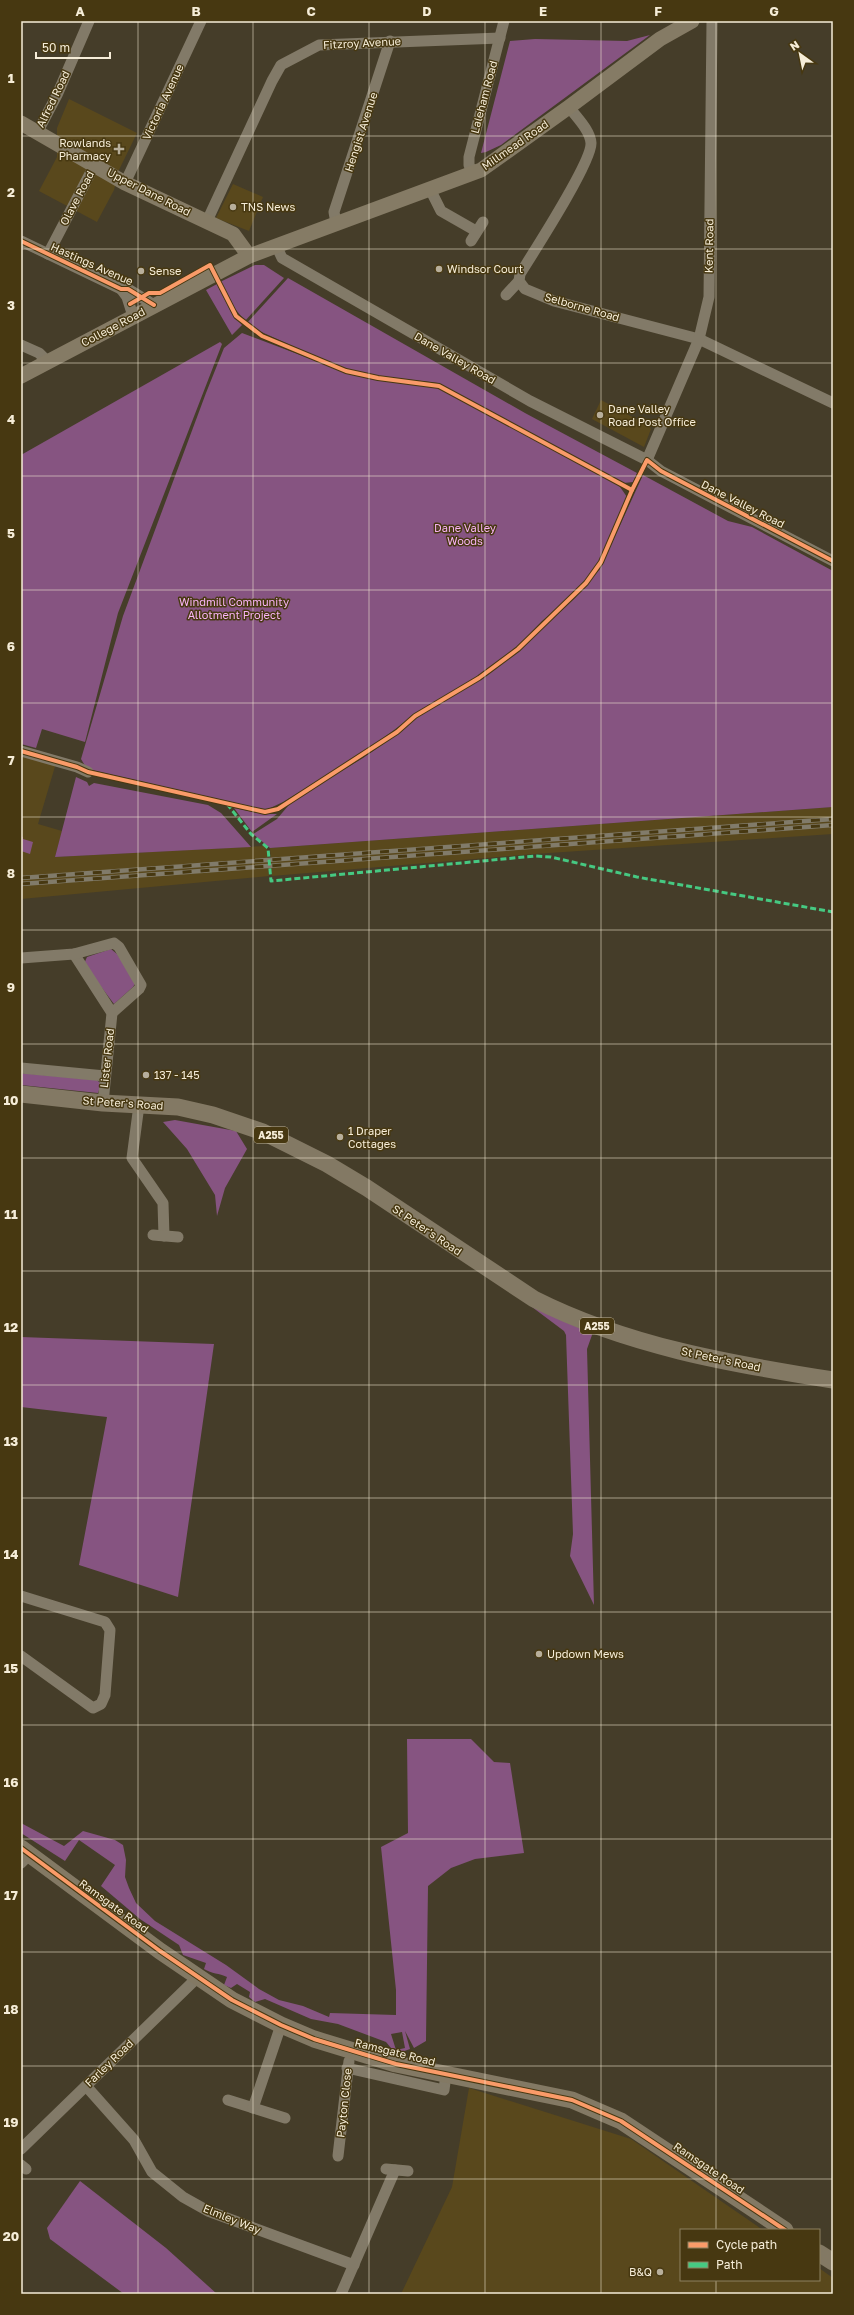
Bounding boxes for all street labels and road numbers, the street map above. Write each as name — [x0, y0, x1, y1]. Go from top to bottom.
street label: Fitzroy Avenue — [323, 34, 401, 51]
street label: Laleham Road — [468, 59, 499, 135]
street label: Victoria Avenue — [139, 62, 186, 142]
street label: Alfred Road — [33, 68, 72, 129]
street label: Hengist Avenue — [342, 90, 380, 173]
street label: Millmead Road — [479, 117, 550, 172]
street label: Upper Dane Road — [105, 165, 193, 218]
street label: Olave Road — [57, 168, 96, 227]
street label: Kent Road — [702, 219, 715, 273]
street label: Hastings Avenue — [49, 240, 135, 288]
street label: Selborne Road — [543, 290, 621, 323]
street label: College Road — [79, 304, 147, 349]
street label: Dane Valley Road — [412, 329, 498, 386]
street label: Dane Valley Road — [699, 477, 787, 530]
street label: Lister Road — [97, 1028, 116, 1088]
street label: St Peter's Road — [82, 1093, 164, 1112]
road number: A255 — [254, 1127, 288, 1143]
street label: St Peter's Road — [390, 1202, 464, 1258]
road number: A255 — [580, 1318, 614, 1334]
street label: St Peter's Road — [680, 1344, 762, 1373]
street label: Ramsgate Road — [77, 1876, 151, 1935]
street label: Ramsgate Road — [354, 2035, 437, 2068]
street label: Farley Road — [82, 2036, 136, 2089]
street label: Payton Close — [333, 2068, 354, 2138]
street label: Ramsgate Road — [671, 2139, 747, 2196]
street label: Elmley Way — [202, 2201, 263, 2236]

